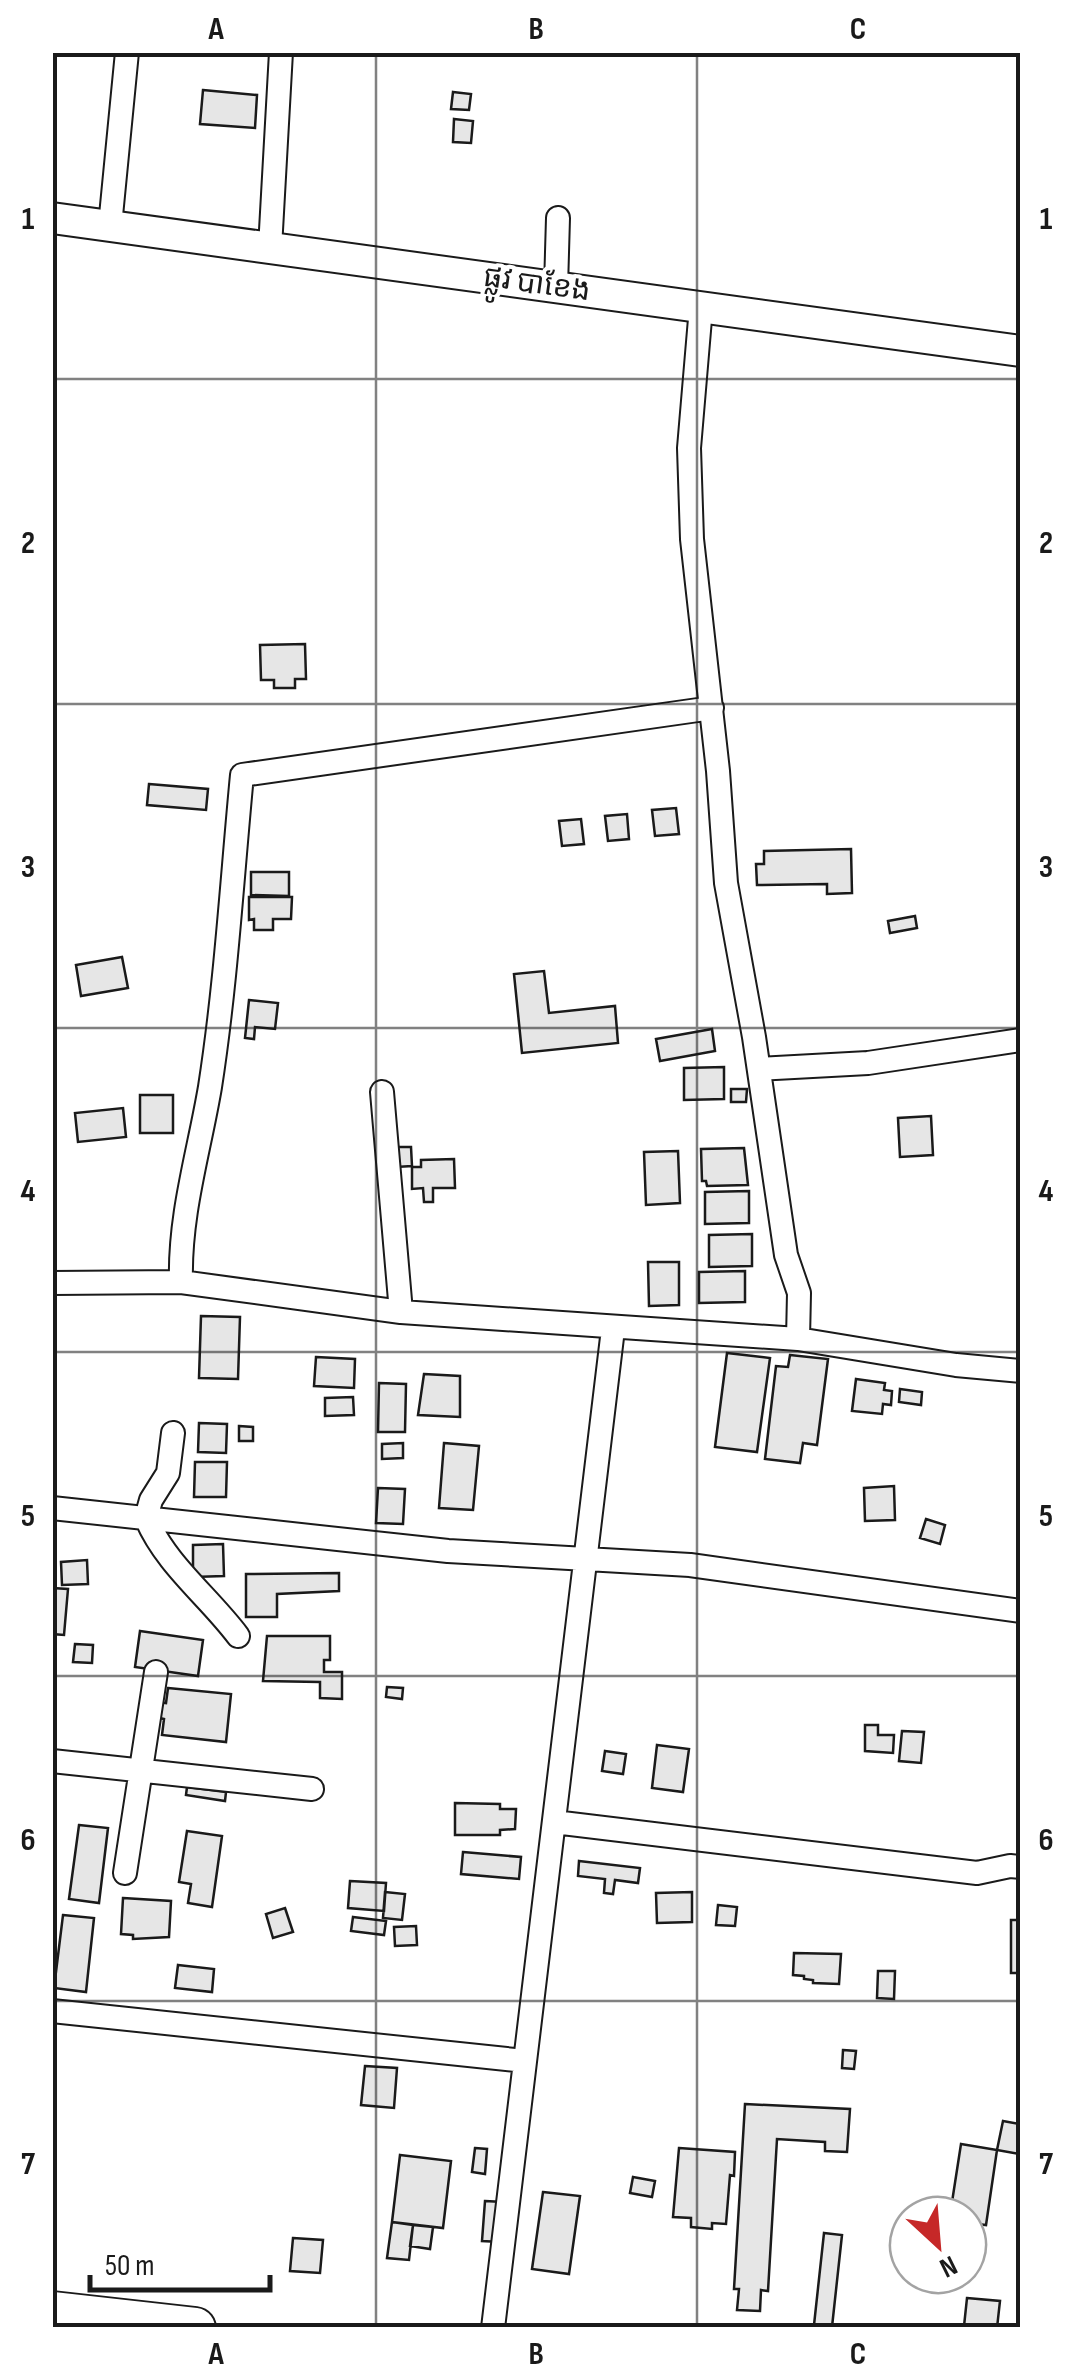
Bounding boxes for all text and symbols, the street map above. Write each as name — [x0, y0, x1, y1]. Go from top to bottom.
text: A — [207, 10, 224, 49]
text: B — [528, 10, 544, 49]
text: C — [850, 10, 866, 49]
text: 1 — [22, 200, 35, 239]
text: 1 — [1040, 200, 1053, 239]
street label: ផ្លូវ បាខែង — [480, 259, 593, 316]
text: 2 — [21, 524, 35, 563]
text: 2 — [1039, 524, 1053, 563]
text: 3 — [21, 848, 35, 887]
text: 3 — [1039, 848, 1053, 887]
text: 4 — [21, 1172, 36, 1211]
text: 4 — [1039, 1172, 1054, 1211]
text: 5 — [21, 1497, 35, 1536]
text: 5 — [1039, 1497, 1053, 1536]
text: 6 — [20, 1821, 36, 1860]
text: 6 — [1038, 1821, 1054, 1860]
text: 7 — [21, 2145, 35, 2184]
text: 7 — [1039, 2145, 1053, 2184]
north arrow — [888, 2195, 988, 2295]
scale bar — [90, 2230, 270, 2292]
text: 50 m — [105, 2248, 154, 2284]
text: N — [934, 2248, 962, 2284]
text: A — [207, 2335, 224, 2374]
text: B — [528, 2335, 544, 2374]
text: C — [850, 2335, 866, 2374]

